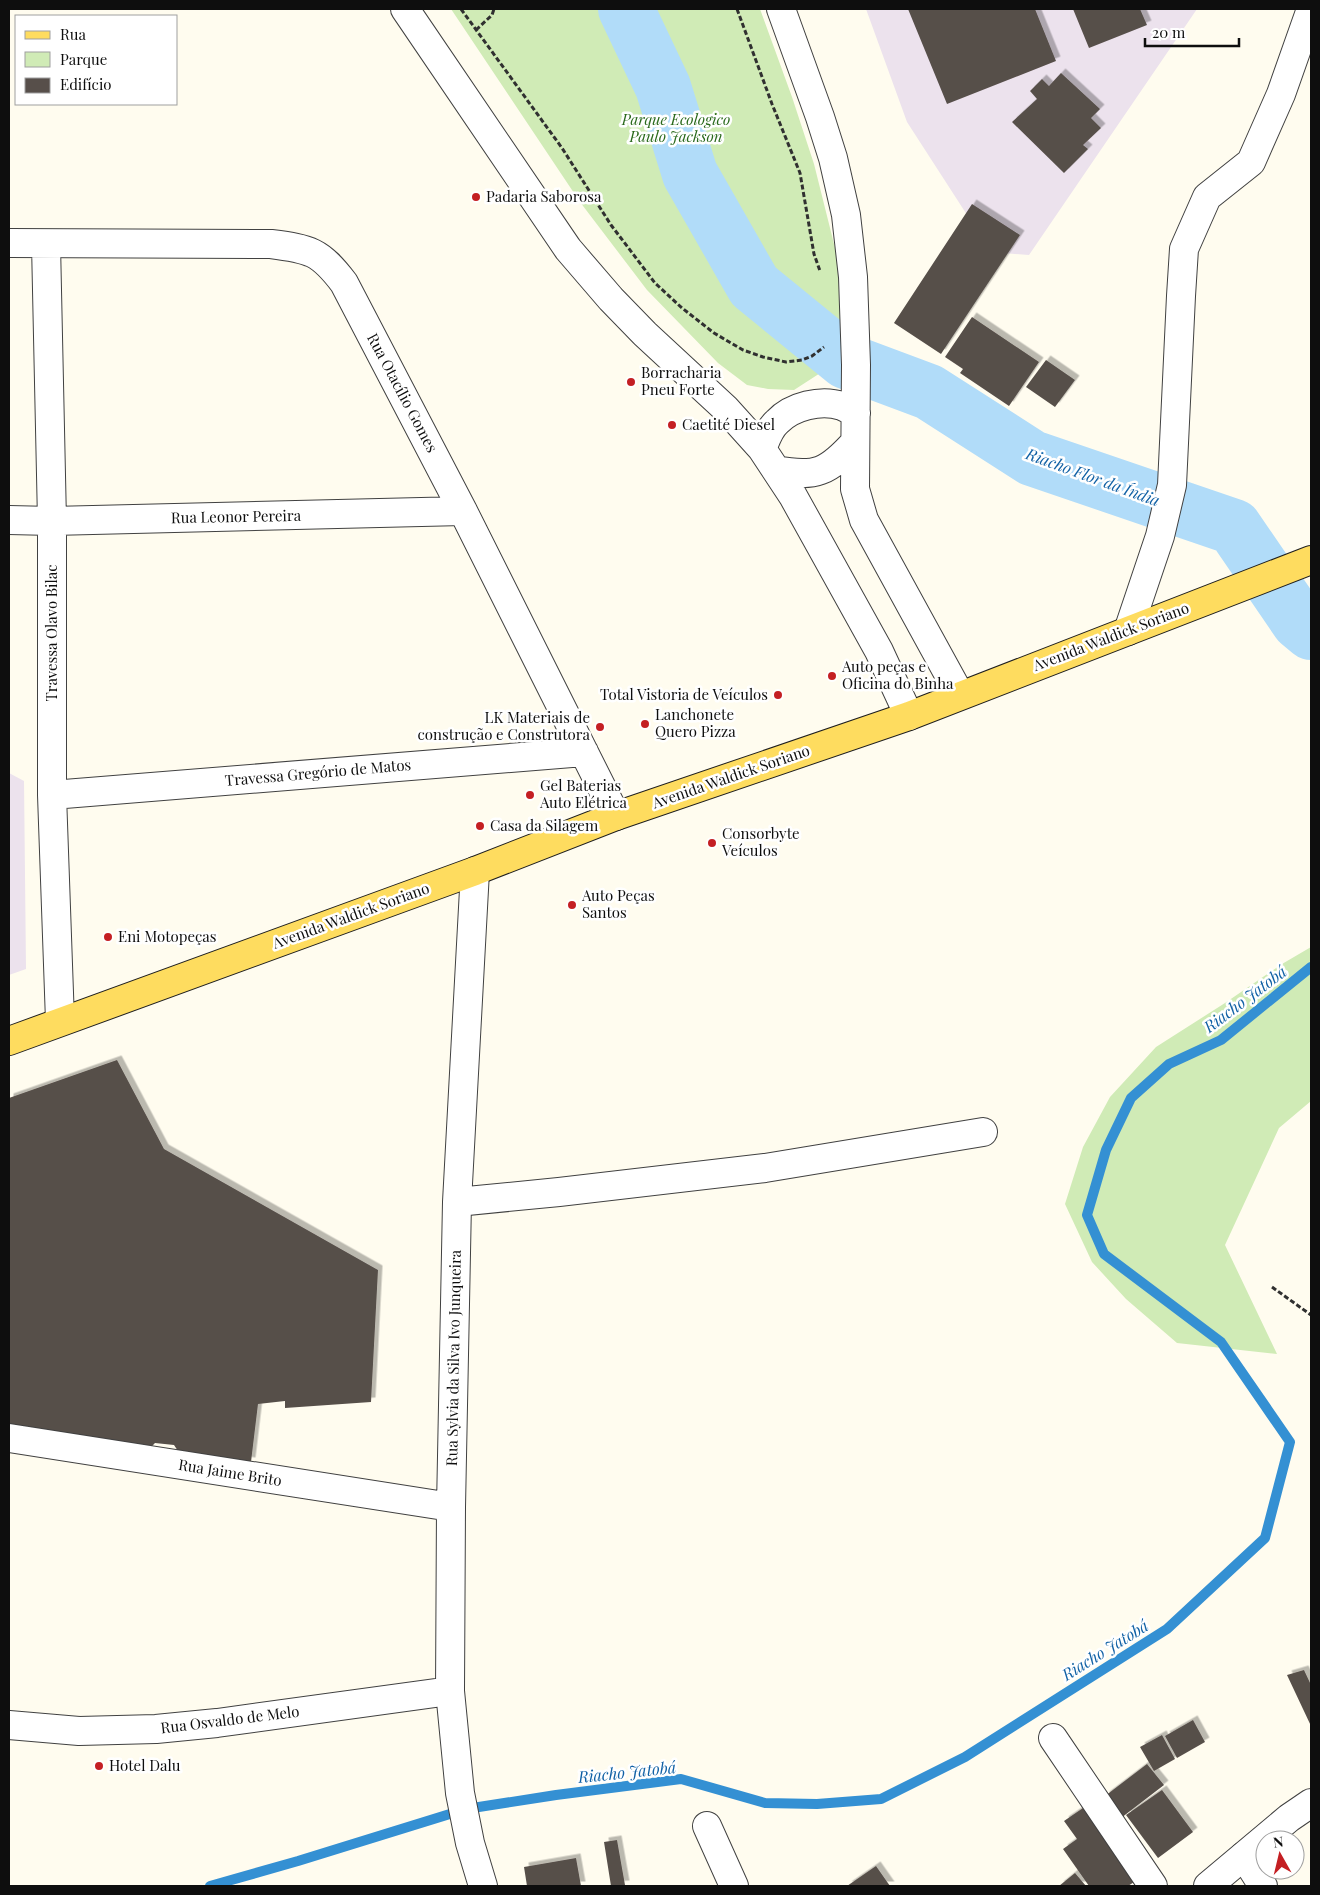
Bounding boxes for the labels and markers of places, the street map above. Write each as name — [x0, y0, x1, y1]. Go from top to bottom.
place label: Padaria Saborosa — [486, 186, 602, 206]
marker: Padaria Saborosa — [470, 191, 482, 203]
place label: Borracharia Pneu Forte — [641, 362, 722, 399]
marker: Borracharia Pneu Forte — [625, 376, 637, 388]
place label: Caetité Diesel — [682, 414, 775, 434]
marker: Caetité Diesel — [666, 419, 678, 431]
place label: Auto peças e Oficina do Binha — [841, 656, 954, 693]
marker: Auto peças e Oficina do Binha — [826, 670, 838, 682]
place label: Total Vistoria de Veículos — [600, 684, 768, 704]
marker: Total Vistoria de Veículos — [772, 689, 784, 701]
place label: Lanchonete Quero Pizza — [655, 704, 736, 741]
place label: LK Materiais de construção e Construtora — [418, 707, 591, 744]
marker: Lanchonete Quero Pizza — [639, 718, 651, 730]
marker: LK Materiais de construção e Construtora — [594, 721, 606, 733]
place label: Gel Baterias Auto Elétrica — [539, 775, 628, 812]
marker: Gel Baterias Auto Elétrica — [524, 789, 536, 801]
place label: Casa da Silagem — [490, 815, 599, 835]
marker: Casa da Silagem — [474, 820, 486, 832]
place label: Consorbyte Veículos — [721, 823, 800, 860]
marker: Consorbyte Veículos — [706, 837, 718, 849]
place label: Auto Peças Santos — [581, 885, 655, 922]
marker: Auto Peças Santos — [566, 899, 578, 911]
place label: Eni Motopeças — [118, 926, 217, 946]
marker: Eni Motopeças — [102, 931, 114, 943]
place label: Hotel Dalu — [109, 1755, 181, 1775]
marker: Hotel Dalu — [93, 1760, 105, 1772]

